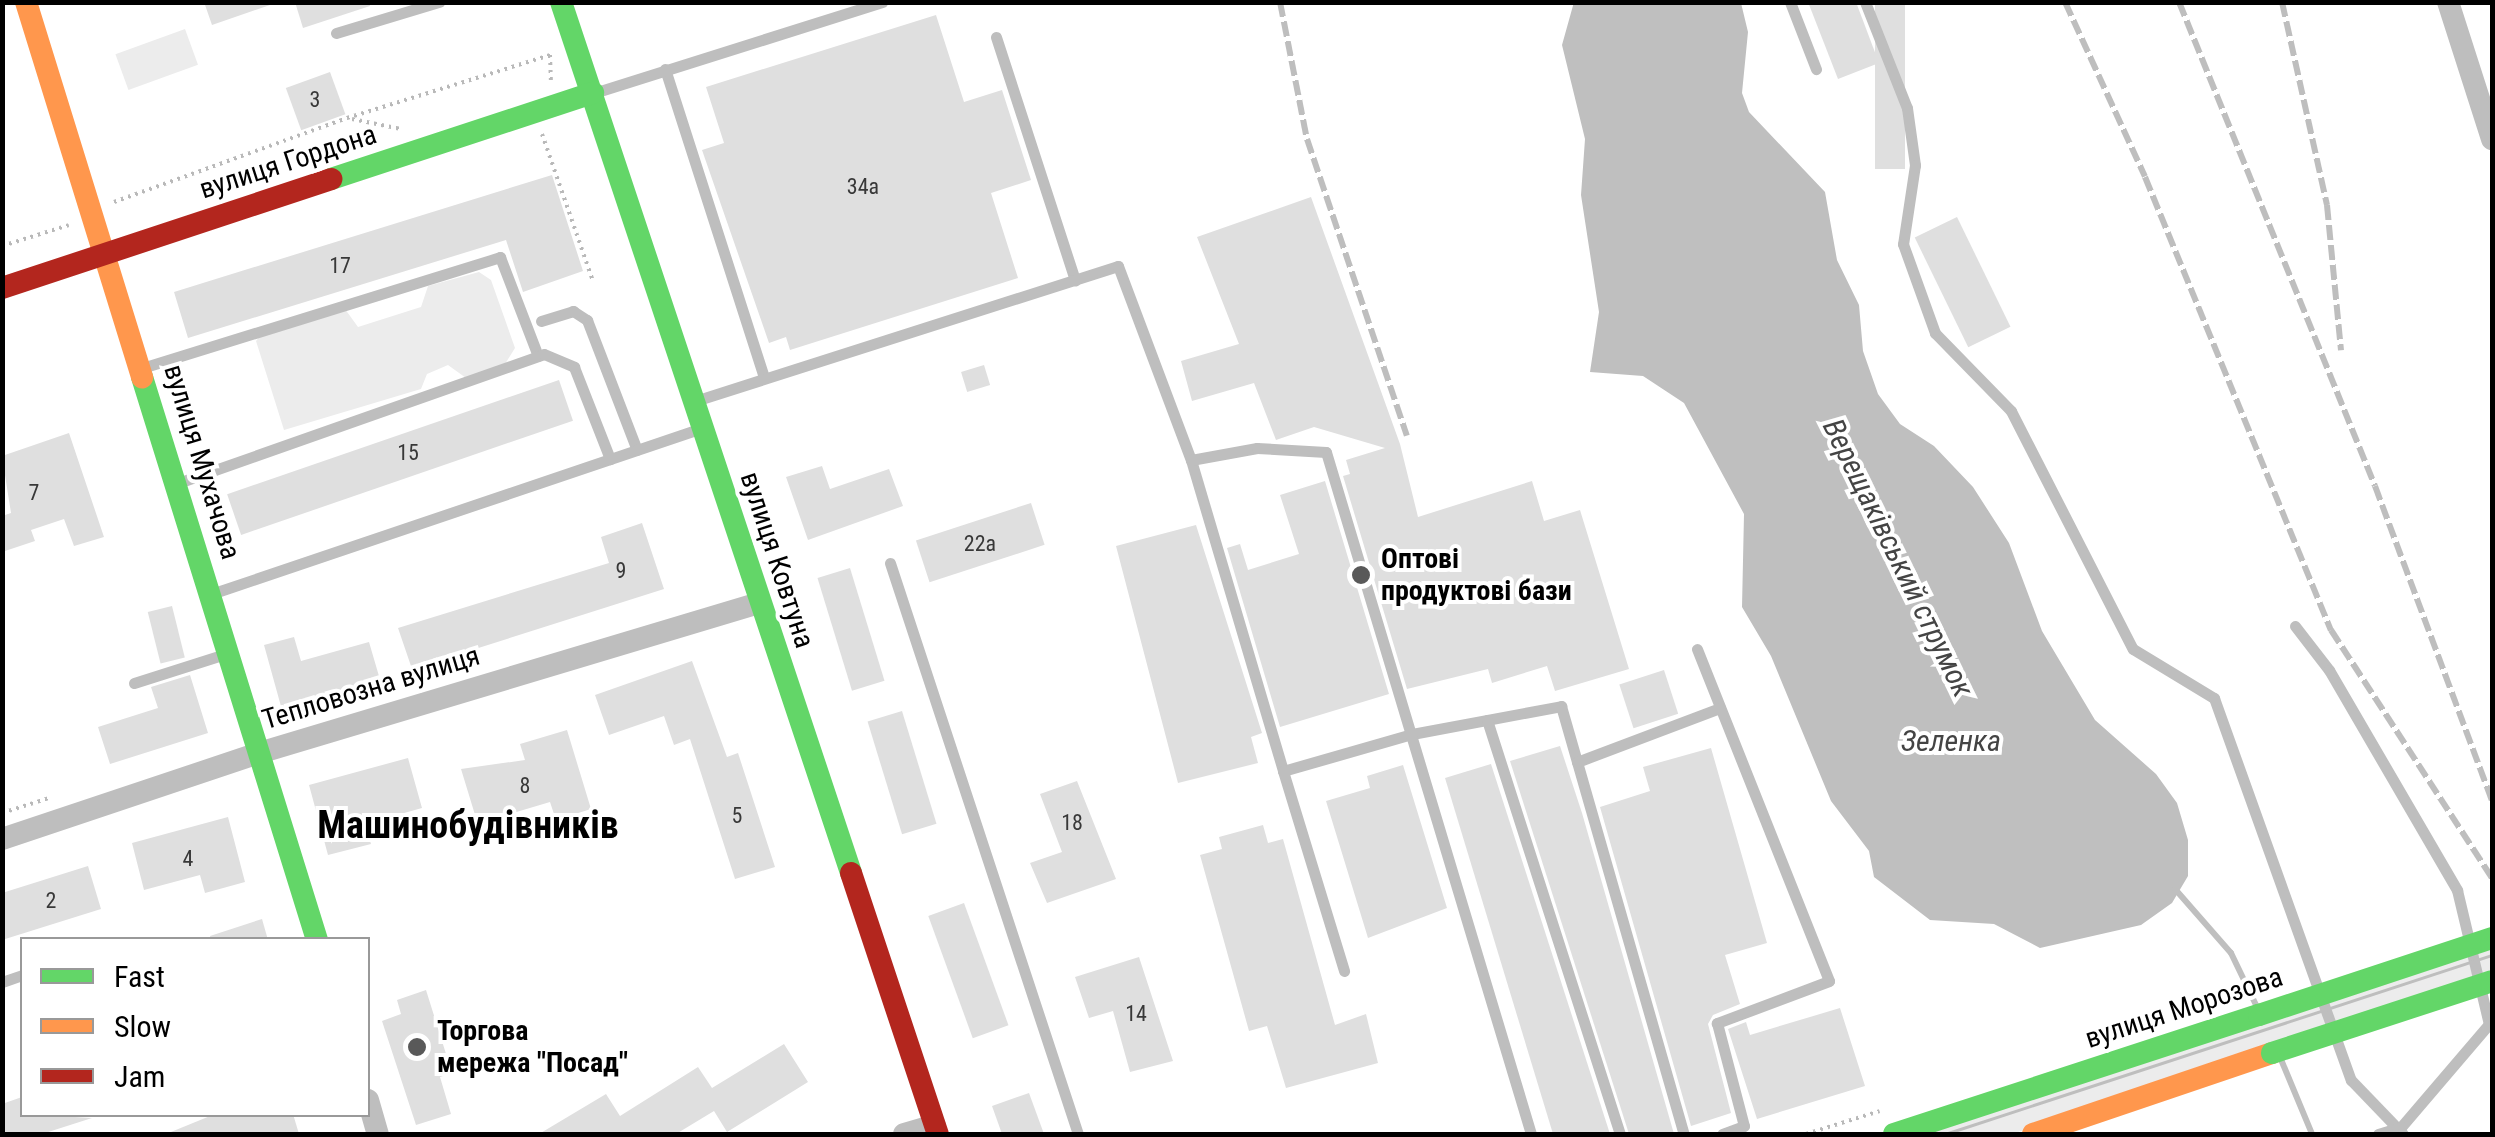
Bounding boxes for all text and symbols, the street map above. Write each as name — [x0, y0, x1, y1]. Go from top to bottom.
house number: 3 — [310, 87, 320, 113]
street label: вулиця Гордона — [195, 118, 381, 206]
house number: 34а — [847, 174, 879, 200]
house number: 17 — [329, 253, 351, 279]
street label: вулиця Мухачова — [156, 361, 248, 563]
water label: Верещаківський струмок — [1815, 413, 1981, 703]
house number: 15 — [397, 440, 419, 466]
street label: вулиця Ковтуна — [733, 468, 821, 652]
house number: 7 — [29, 480, 39, 506]
house number: 22а — [964, 531, 996, 557]
place label: Оптові продуктові бази — [1381, 542, 1572, 608]
house number: 9 — [616, 558, 626, 584]
marker: Оптові продуктові бази — [1350, 564, 1372, 586]
street label: Тепловозна вулиця — [258, 639, 484, 737]
water label: Зеленка — [1901, 723, 2001, 759]
house number: 8 — [520, 773, 530, 799]
district label: Машинобудівників — [317, 803, 619, 849]
house number: 5 — [732, 803, 742, 829]
house number: 18 — [1061, 810, 1083, 836]
house number: 4 — [183, 846, 193, 872]
house number: 2 — [46, 888, 56, 914]
legend — [20, 937, 370, 1117]
text: Fast — [114, 959, 165, 994]
street label: вулиця Морозова — [2081, 960, 2287, 1056]
house number: 14 — [1125, 1001, 1147, 1027]
text: Slow — [114, 1009, 171, 1044]
place label: Торгова мережа "Посад" — [437, 1014, 628, 1080]
marker: Торгова мережа "Посад" — [406, 1036, 428, 1058]
text: Jam — [114, 1059, 165, 1094]

